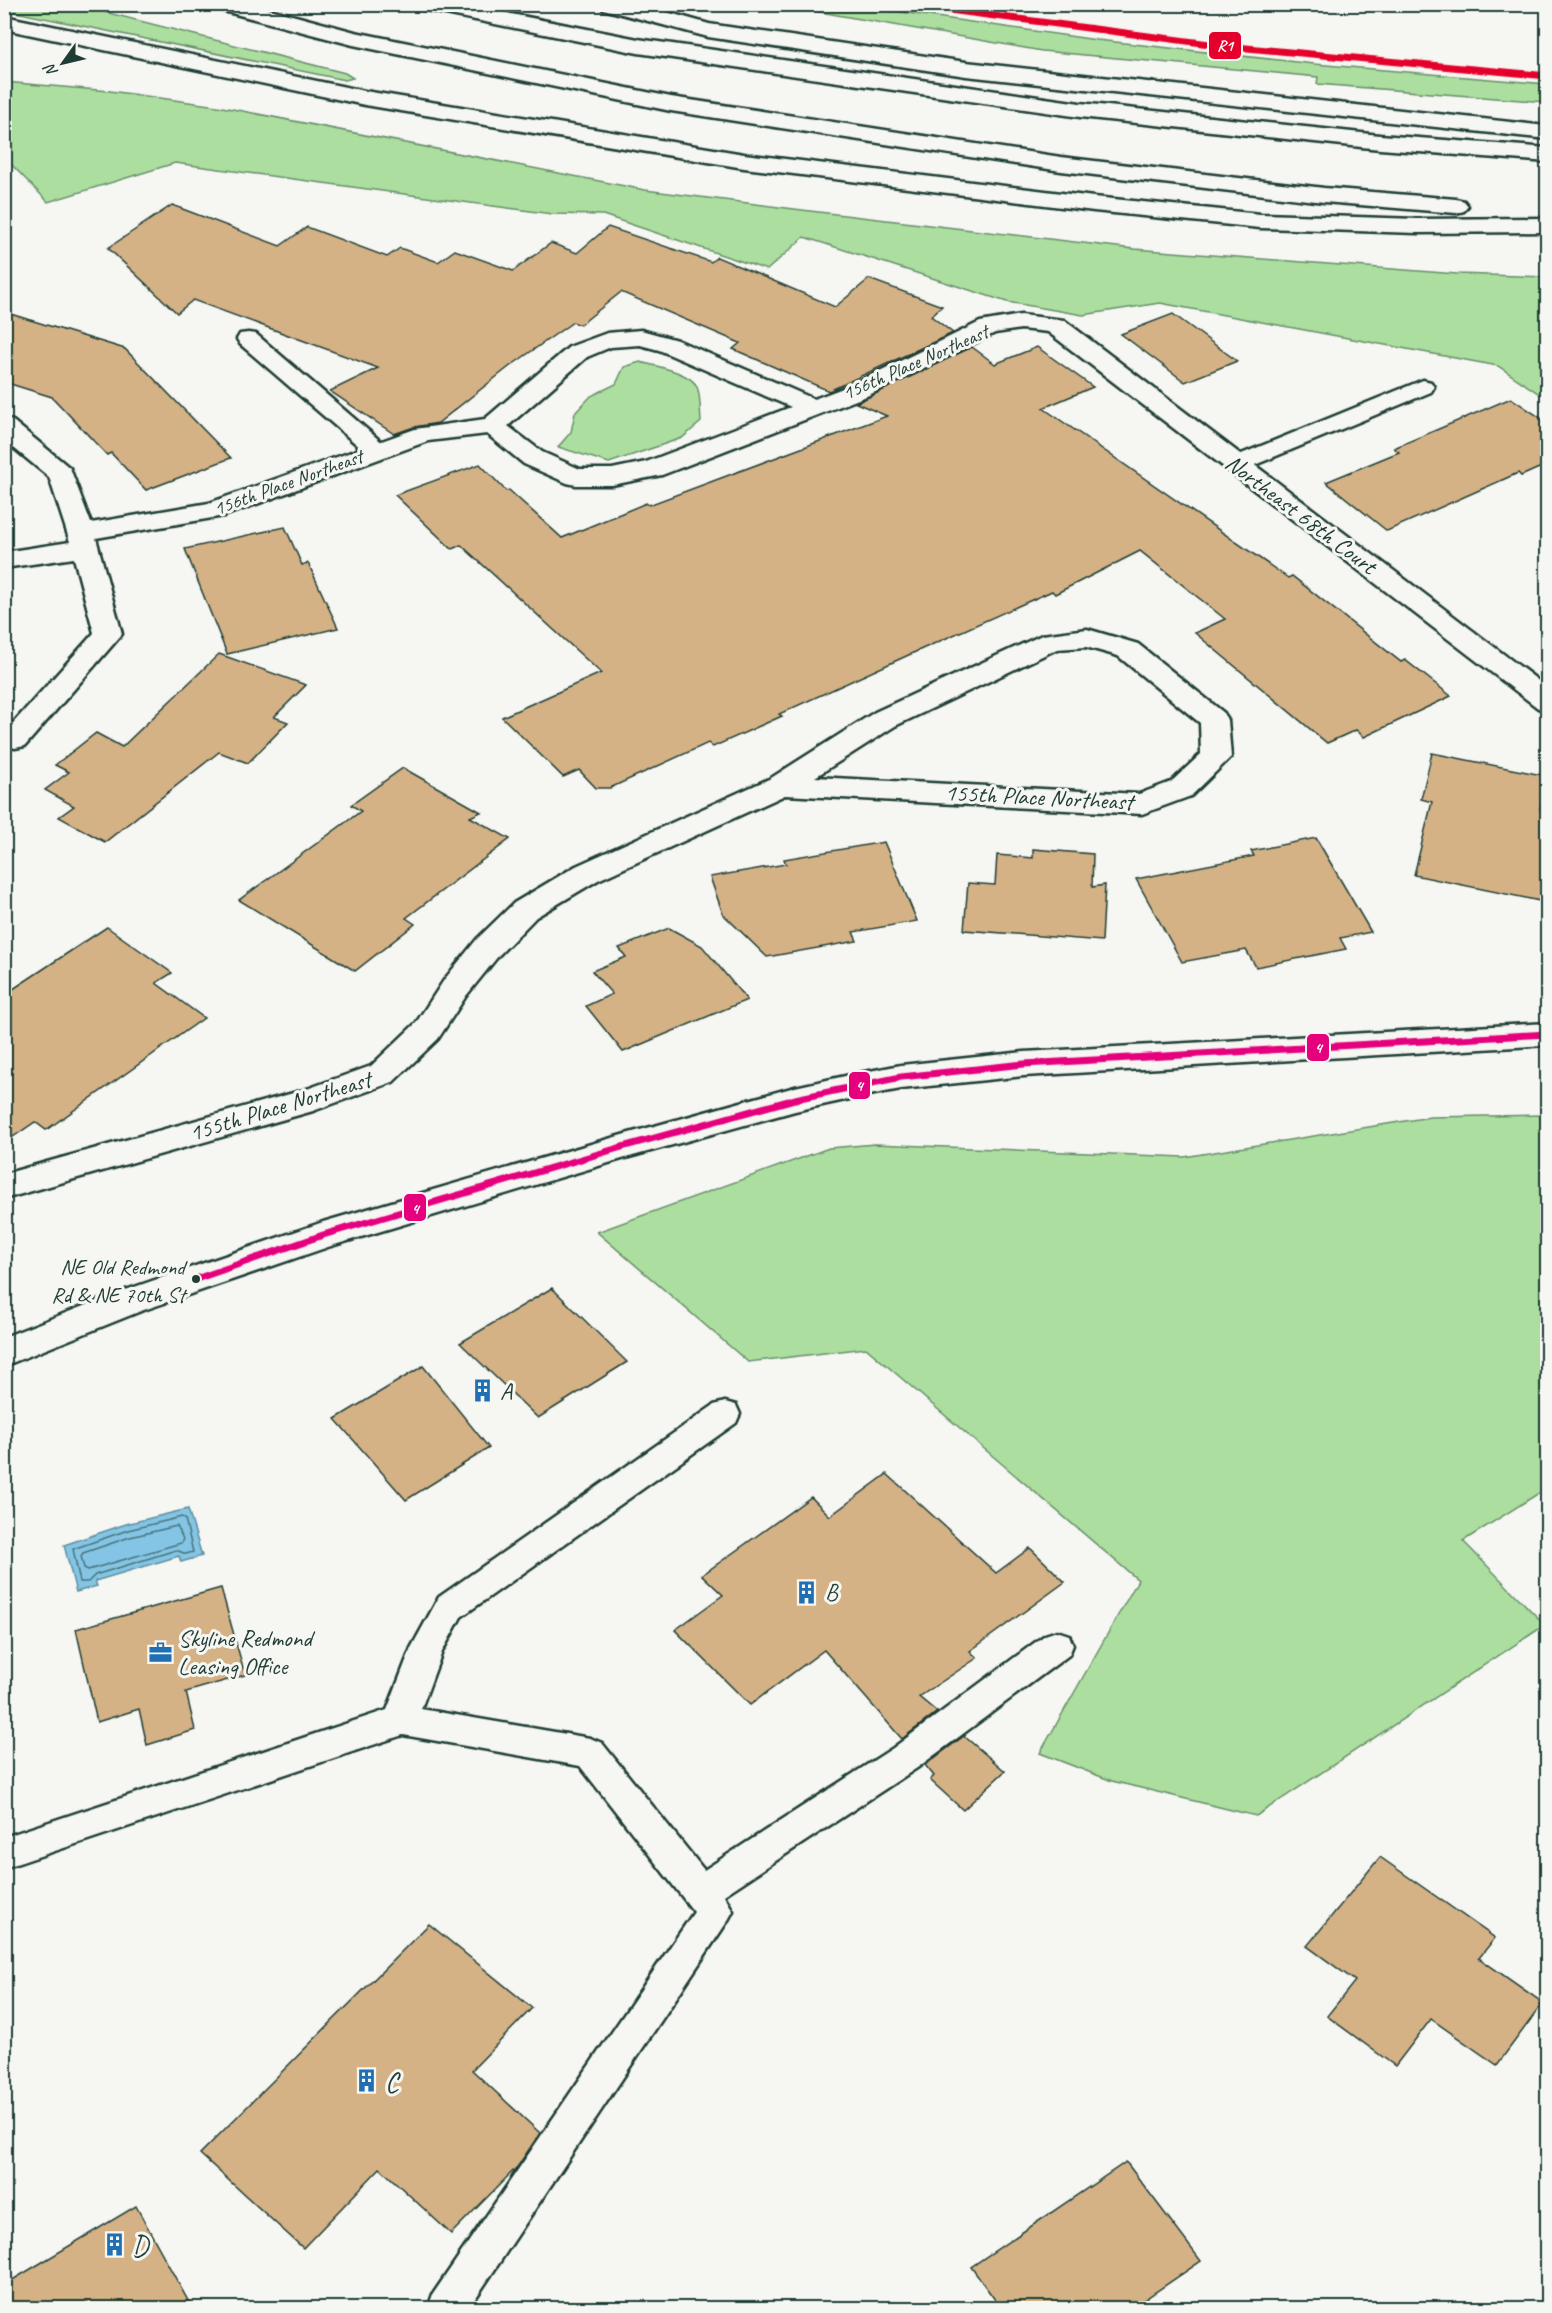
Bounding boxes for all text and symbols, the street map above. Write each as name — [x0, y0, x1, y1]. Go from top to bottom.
line badge: R1 — [1208, 31, 1242, 60]
north arrow — [33, 33, 93, 93]
text: R1 — [1217, 36, 1235, 56]
text: N — [39, 59, 62, 81]
street label: 156th Place Northeast — [838, 318, 995, 406]
street label: 156th Place Northeast — [210, 443, 369, 521]
street label: Northeast 68th Court — [1220, 447, 1384, 582]
street label: 155th Place Northeast — [944, 777, 1137, 817]
line badge: 4 — [1306, 1033, 1330, 1062]
text: 4 — [1314, 1038, 1323, 1058]
street label: 155th Place Northeast — [186, 1063, 377, 1148]
line badge: 4 — [848, 1071, 871, 1100]
text: 4 — [855, 1076, 864, 1096]
line badge: 4 — [403, 1193, 427, 1222]
text: 4 — [411, 1199, 420, 1219]
place label: NE Old Redmond Rd & NE 70th St — [51, 1253, 188, 1309]
marker: NE Old Redmond Rd & NE 70th St — [190, 1273, 202, 1285]
place label: A — [500, 1376, 513, 1406]
building icon: A — [469, 1378, 495, 1404]
place label: B — [825, 1577, 839, 1607]
building icon: B — [794, 1579, 820, 1605]
place label: Skyline Redmond Leasing Office — [178, 1623, 315, 1681]
office icon: Skyline Redmond Leasing Office — [147, 1639, 173, 1665]
place label: C — [385, 2064, 401, 2099]
building icon: C — [354, 2068, 380, 2094]
place label: D — [132, 2228, 151, 2263]
building icon: D — [101, 2232, 127, 2258]

